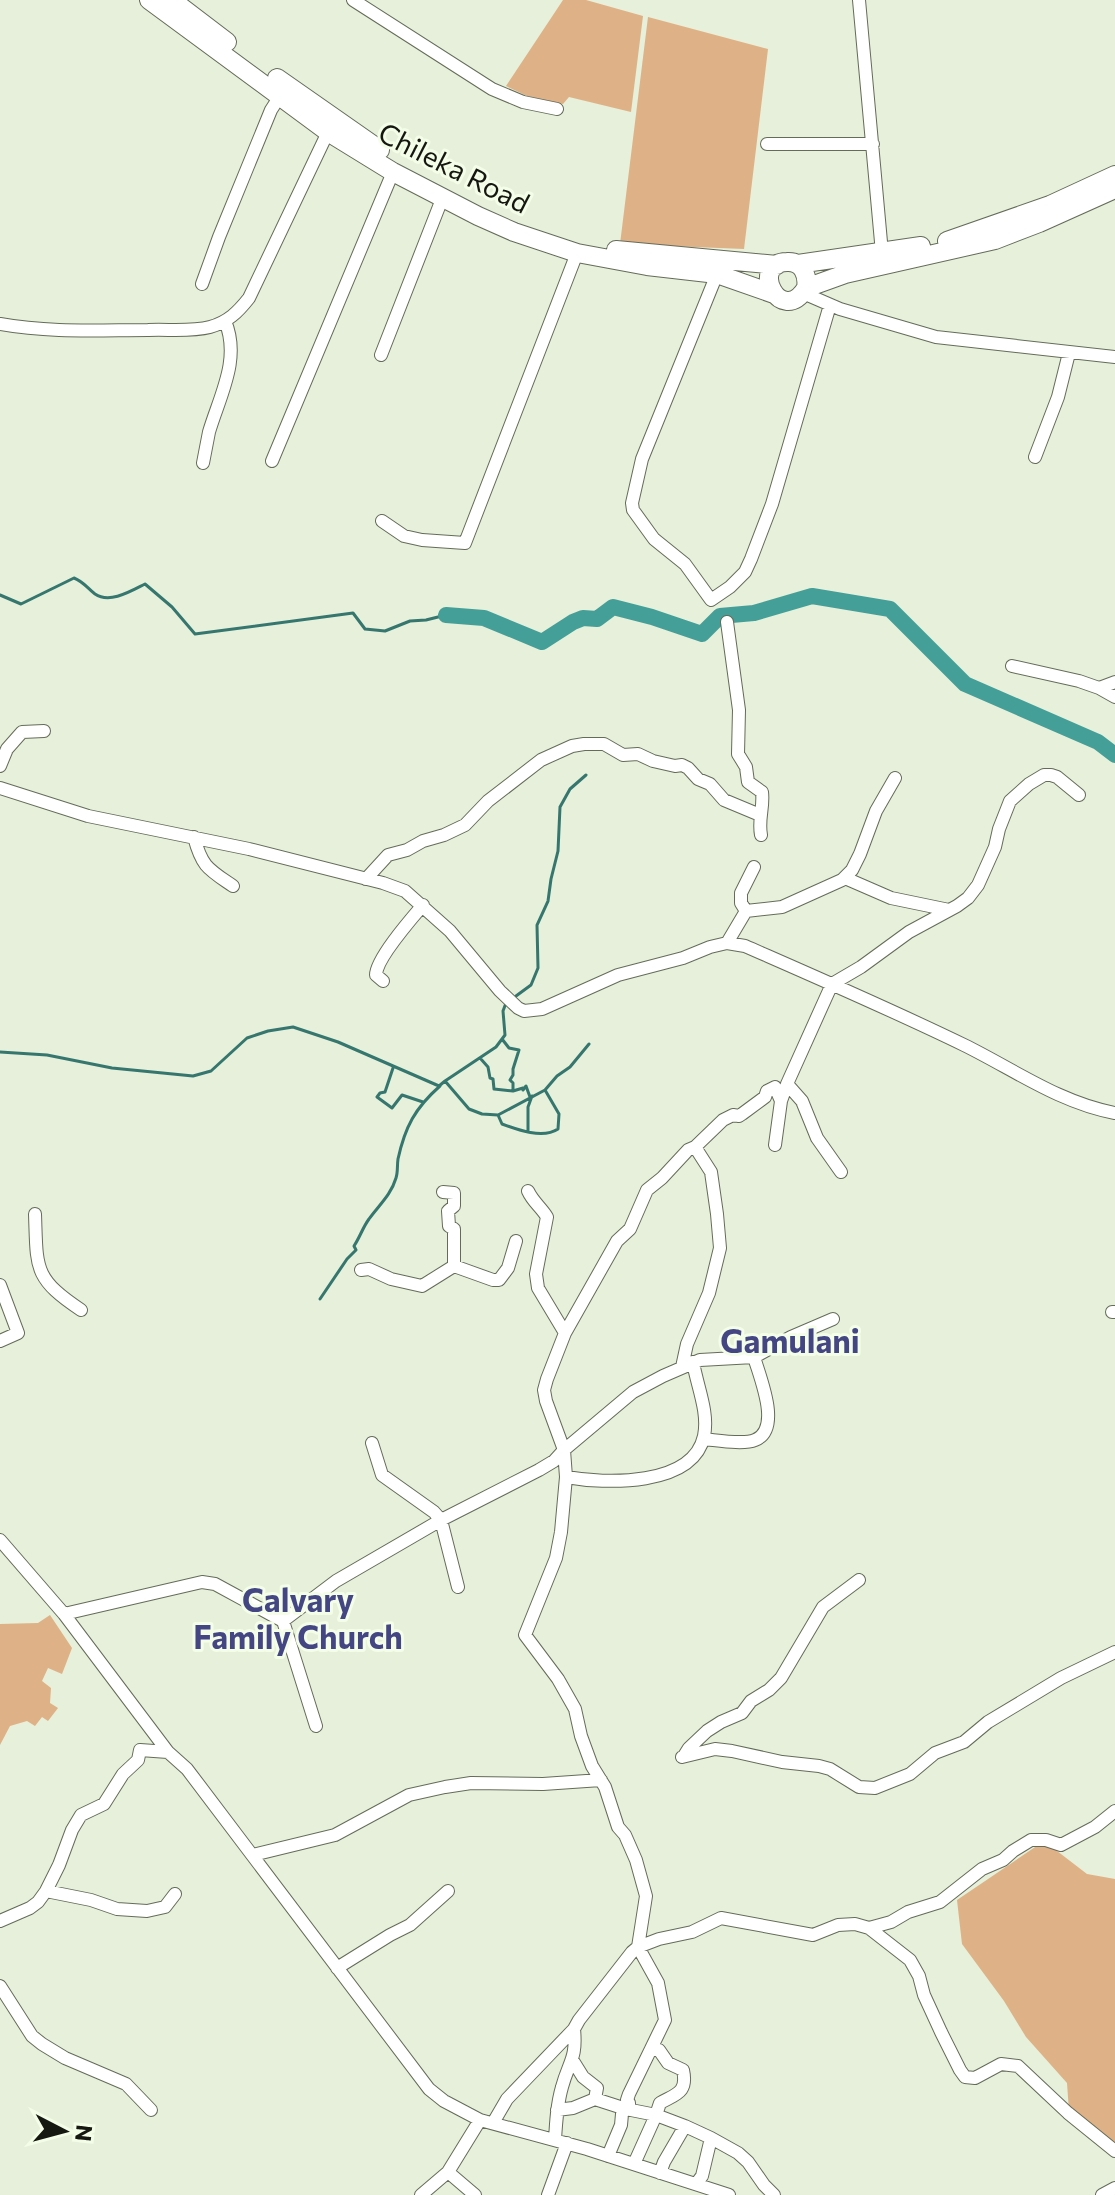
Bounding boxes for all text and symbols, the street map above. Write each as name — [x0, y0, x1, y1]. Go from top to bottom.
street label: Chileka Road — [373, 115, 536, 220]
district label: Gamulani — [720, 1320, 860, 1360]
district label: Calvary Family Church — [193, 1579, 403, 1656]
north arrow — [24, 2091, 104, 2171]
text: N — [70, 2124, 99, 2143]

